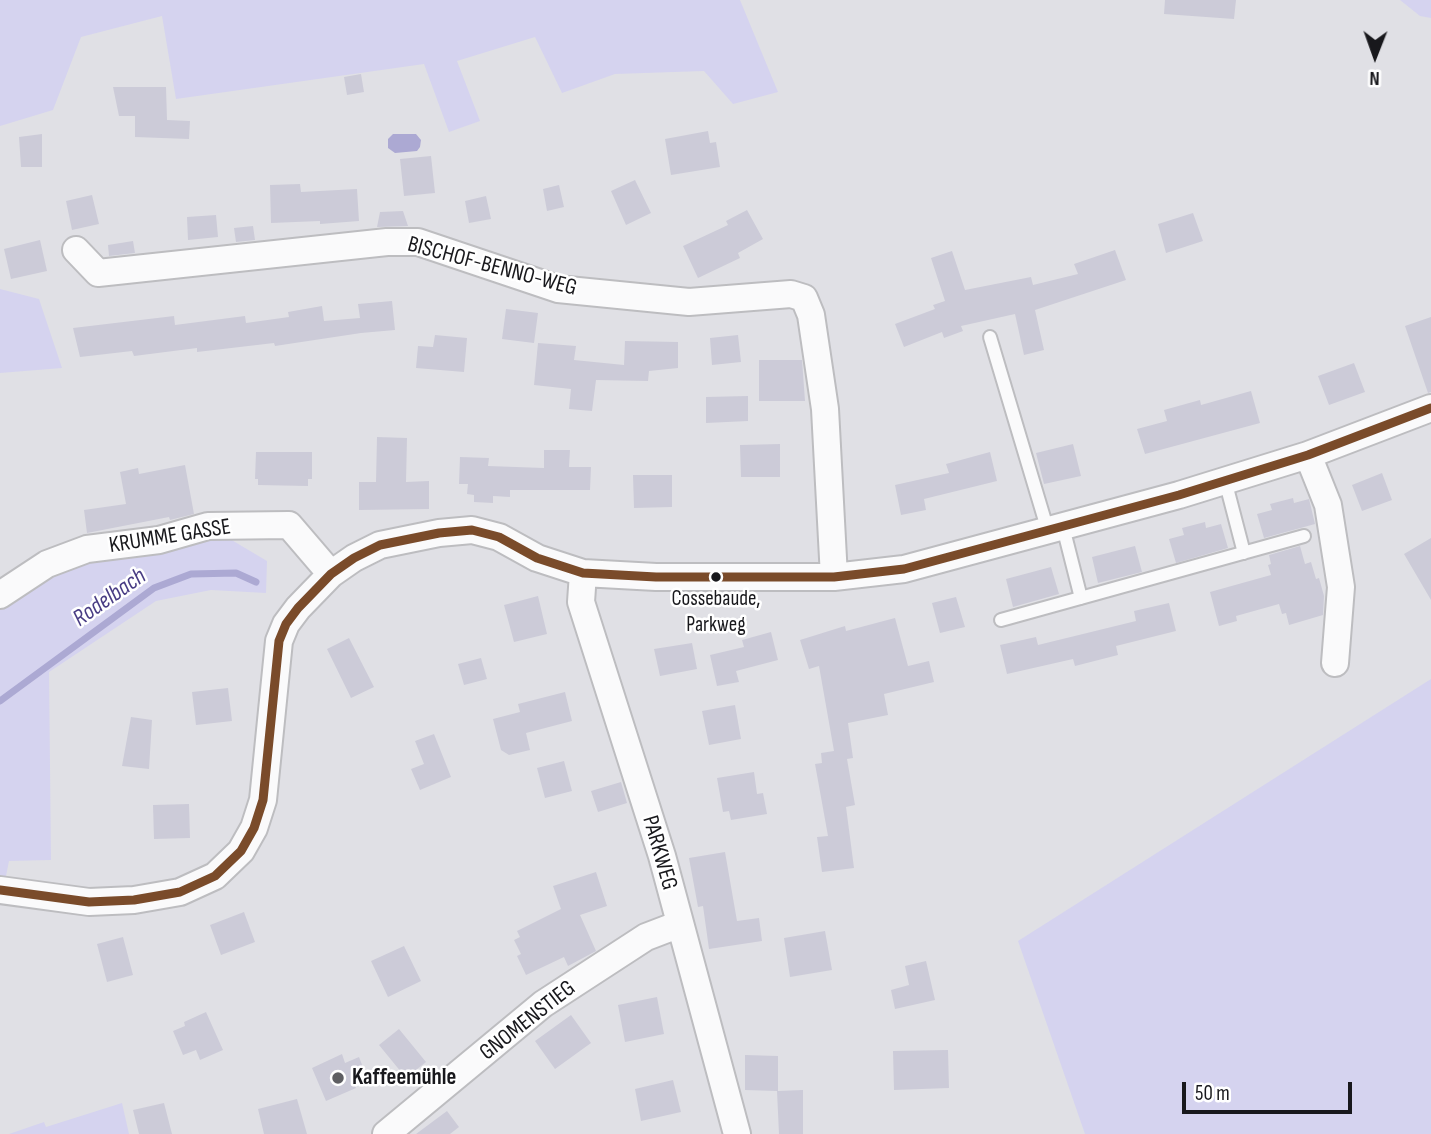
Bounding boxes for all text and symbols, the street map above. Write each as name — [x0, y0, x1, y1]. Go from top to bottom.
north arrow — [1340, 21, 1410, 91]
text: N — [1369, 66, 1380, 89]
street label: BISCHOF-BENNO-WEG — [404, 231, 580, 303]
street label: KRUMME GASSE — [107, 514, 233, 560]
water label: Rodelbach — [68, 562, 152, 634]
marker: Cossebaude, Parkweg — [709, 570, 723, 584]
place label: Cossebaude, Parkweg — [672, 587, 760, 637]
street label: PARKWEG — [635, 813, 683, 893]
street label: GNOMENSTIEG — [475, 975, 581, 1067]
place label: Kaffeemühle — [352, 1064, 456, 1092]
scale bar — [1186, 1068, 1356, 1112]
marker: Kaffeemühle — [330, 1070, 346, 1086]
text: 50 m — [1195, 1081, 1230, 1106]

